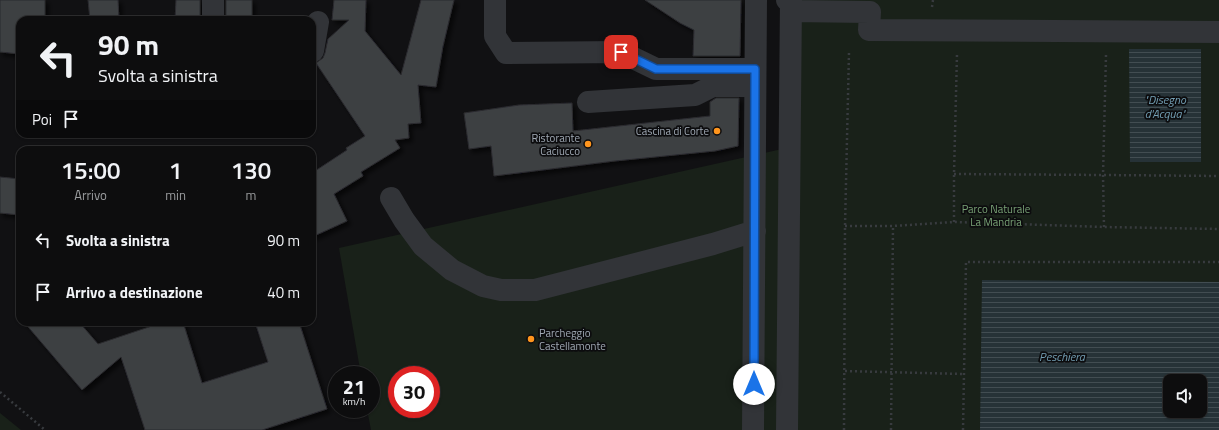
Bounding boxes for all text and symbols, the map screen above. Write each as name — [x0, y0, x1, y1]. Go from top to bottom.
text: 90 m — [98, 23, 159, 66]
icon: left — [32, 32, 84, 84]
pin — [604, 35, 638, 69]
icon: arrive — [610, 41, 632, 63]
text: Svolta a sinistra — [98, 62, 218, 89]
water label: "Disegno d'Acqua" — [1144, 90, 1187, 123]
text: Poi — [32, 108, 52, 131]
icon: arrive — [60, 108, 82, 130]
place label: Cascina di Corte — [636, 123, 709, 139]
marker: Cascina di Corte — [712, 126, 722, 136]
place label: Ristorante Caciucco — [531, 130, 580, 159]
marker: Ristorante Caciucco — [583, 139, 593, 149]
text: 15:00 — [61, 152, 120, 188]
text: 1 — [169, 152, 182, 188]
text: 130 — [231, 152, 271, 188]
text: Arrivo — [74, 185, 107, 205]
text: min — [165, 185, 186, 205]
text: m — [246, 185, 256, 205]
park label: Parco Naturale La Mandria — [962, 201, 1031, 230]
icon: left — [32, 229, 54, 251]
text: Svolta a sinistra — [66, 229, 170, 252]
text: 90 m — [267, 229, 300, 252]
icon: arrive — [32, 281, 54, 303]
text: Arrivo a destinazione — [66, 281, 203, 304]
text: 40 m — [267, 281, 300, 304]
place label: Parcheggio Castellamonte — [539, 325, 606, 354]
marker: Parcheggio Castellamonte — [526, 334, 536, 344]
water label: Peschiera — [1039, 347, 1086, 366]
position arrow — [733, 363, 775, 405]
speed limit sign: 30 — [388, 366, 440, 418]
text: 21 — [343, 371, 365, 402]
map controls — [1163, 374, 1207, 418]
button: sound — [1163, 374, 1207, 418]
text: km/h — [343, 394, 365, 409]

